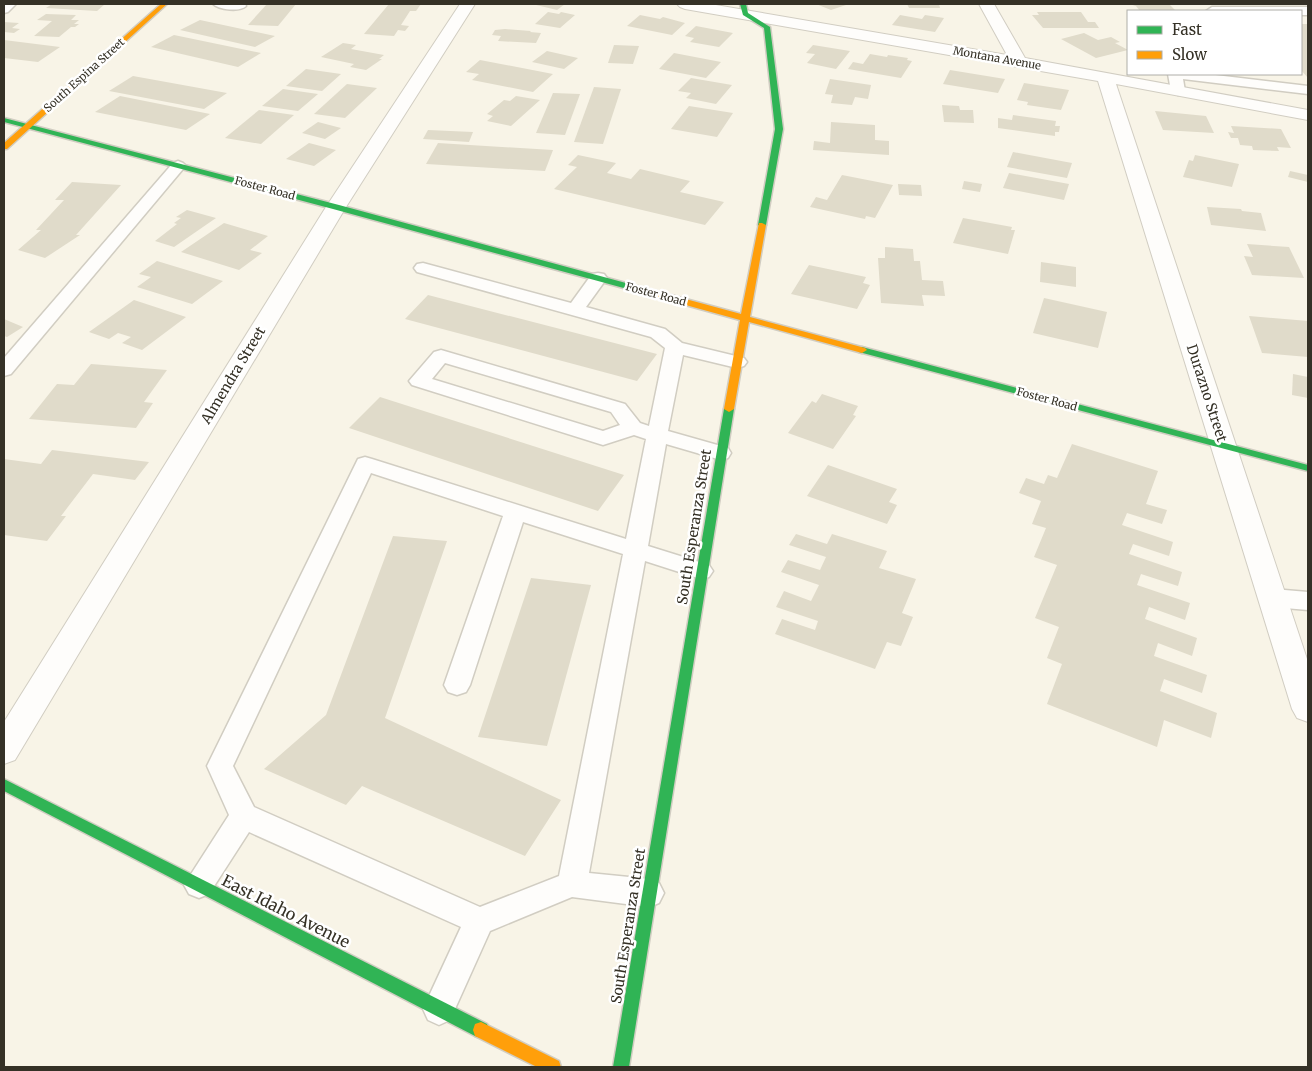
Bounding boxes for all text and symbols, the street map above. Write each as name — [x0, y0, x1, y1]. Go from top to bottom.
legend — [1127, 10, 1302, 75]
text: Fast — [1172, 20, 1202, 39]
street label: South Espina Street — [41, 35, 128, 115]
street label: Montana Avenue — [952, 43, 1042, 73]
text: Slow — [1172, 45, 1207, 64]
street label: Foster Road — [233, 173, 297, 203]
street label: Foster Road — [624, 279, 688, 309]
street label: Almendra Street — [196, 323, 269, 428]
street label: Durazno Street — [1183, 342, 1231, 445]
street label: Foster Road — [1015, 384, 1079, 414]
street label: South Esperanza Street — [673, 448, 715, 606]
street label: South Esperanza Street — [607, 847, 649, 1005]
street label: East Idaho Avenue — [219, 870, 353, 952]

